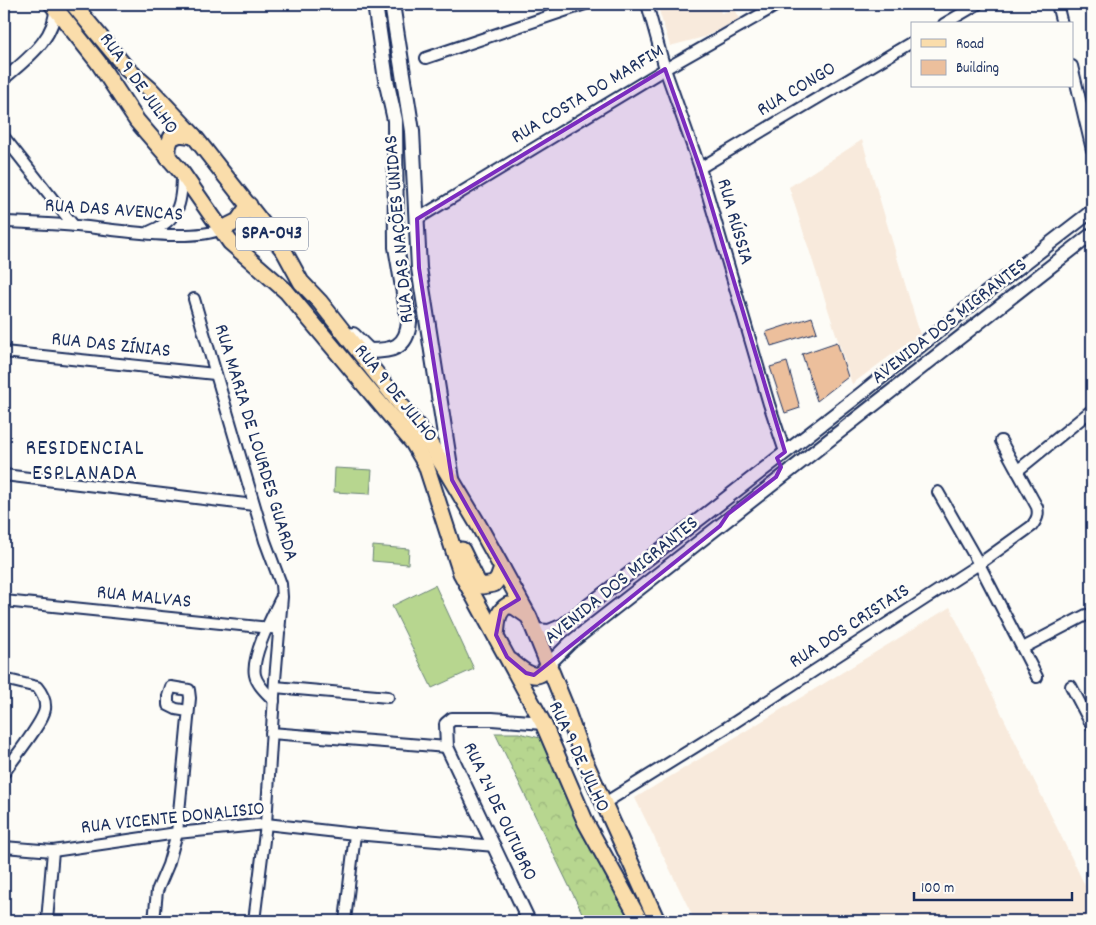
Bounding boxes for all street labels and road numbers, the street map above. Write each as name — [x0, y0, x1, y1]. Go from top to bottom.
street label: RUA 9 DE JULHO — [92, 27, 184, 141]
street label: RUA COSTA DO MARFIM — [506, 38, 670, 152]
street label: RUA CONGO — [752, 55, 842, 125]
street label: RUA DAS NAÇÕES UNIDAS — [378, 134, 422, 324]
street label: RUA RÚSSIA — [708, 176, 760, 268]
street label: RUA DAS AVENCAS — [44, 192, 184, 230]
road number: SPA-043 — [236, 218, 308, 250]
street label: AVENIDA DOS MIGRANTES — [866, 252, 1034, 392]
street label: RUA MARIA DE LOURDES GUARDA — [206, 321, 304, 565]
street label: RUA DAS ZÍNIAS — [50, 326, 172, 366]
street label: RUA 9 DE JULHO — [347, 339, 443, 449]
street label: AVENIDA DOS MIGRANTES — [539, 510, 705, 652]
street label: RUA DOS CRISTAIS — [784, 577, 916, 677]
street label: RUA MALVAS — [95, 579, 193, 617]
street label: RUA 9 DE JULHO — [540, 697, 616, 817]
street label: RUA 24 DE OUTUBRO — [455, 738, 543, 886]
street label: RUA VICENTE DONALISIO — [80, 795, 266, 843]

